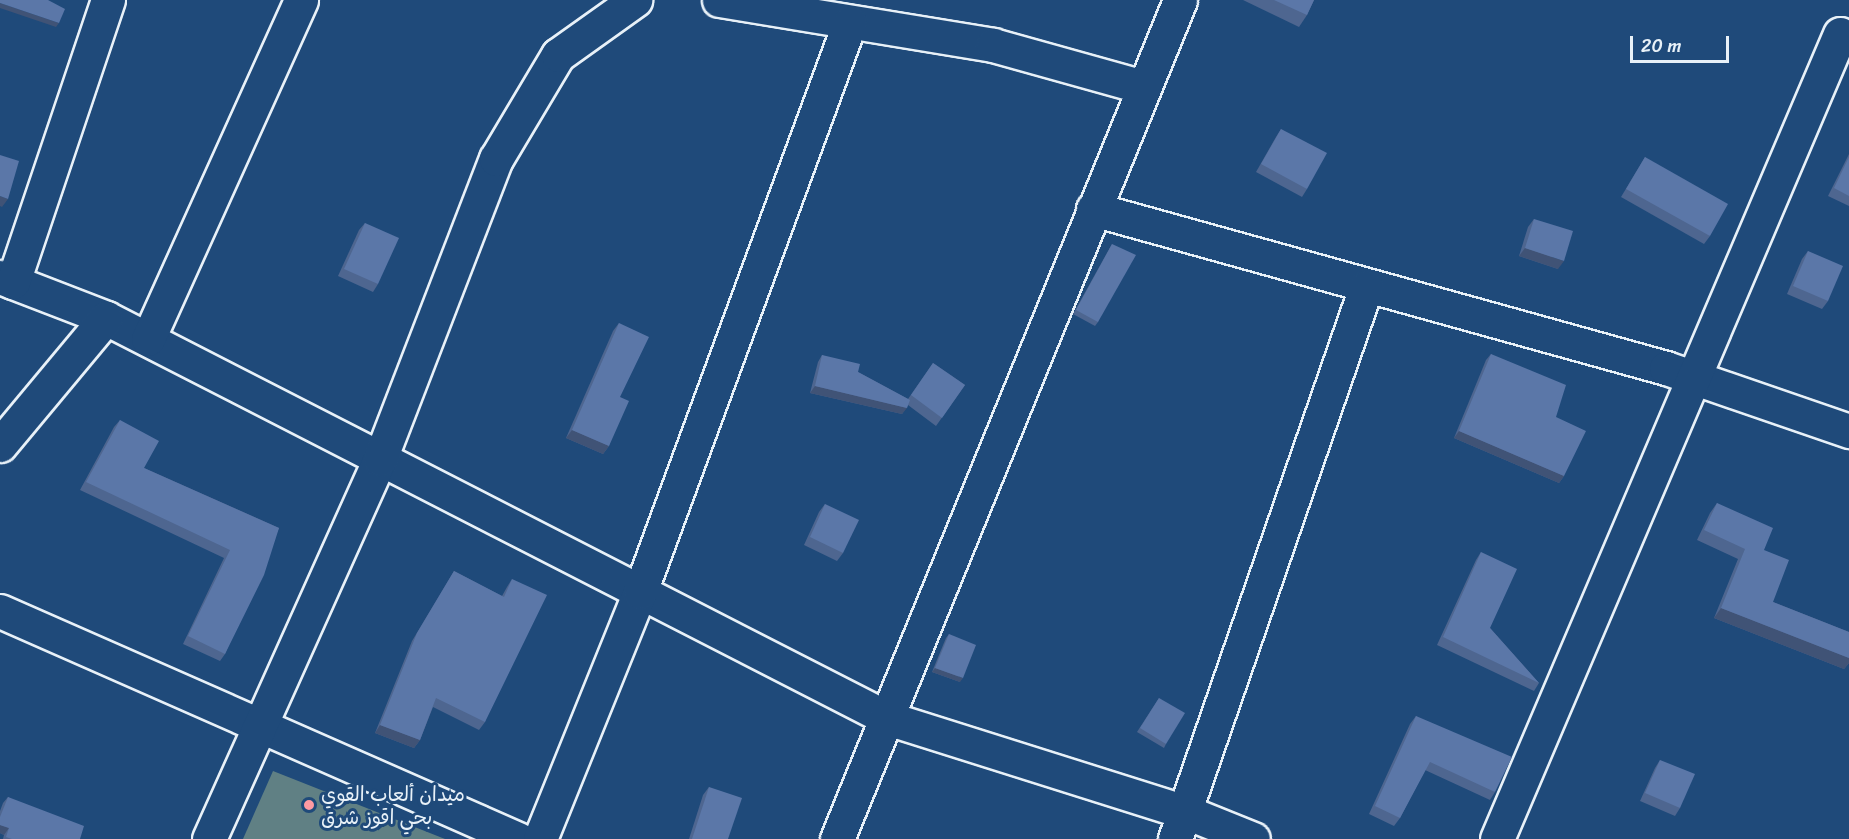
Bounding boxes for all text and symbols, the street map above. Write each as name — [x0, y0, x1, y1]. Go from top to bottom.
scale bar — [1633, 24, 1732, 62]
text: 20 m — [1641, 30, 1681, 62]
place label: ميدان ألعاب القوي بحي اقوز شرق — [321, 782, 465, 829]
marker: ميدان ألعاب القوي بحي اقوز شرق — [302, 798, 316, 812]

